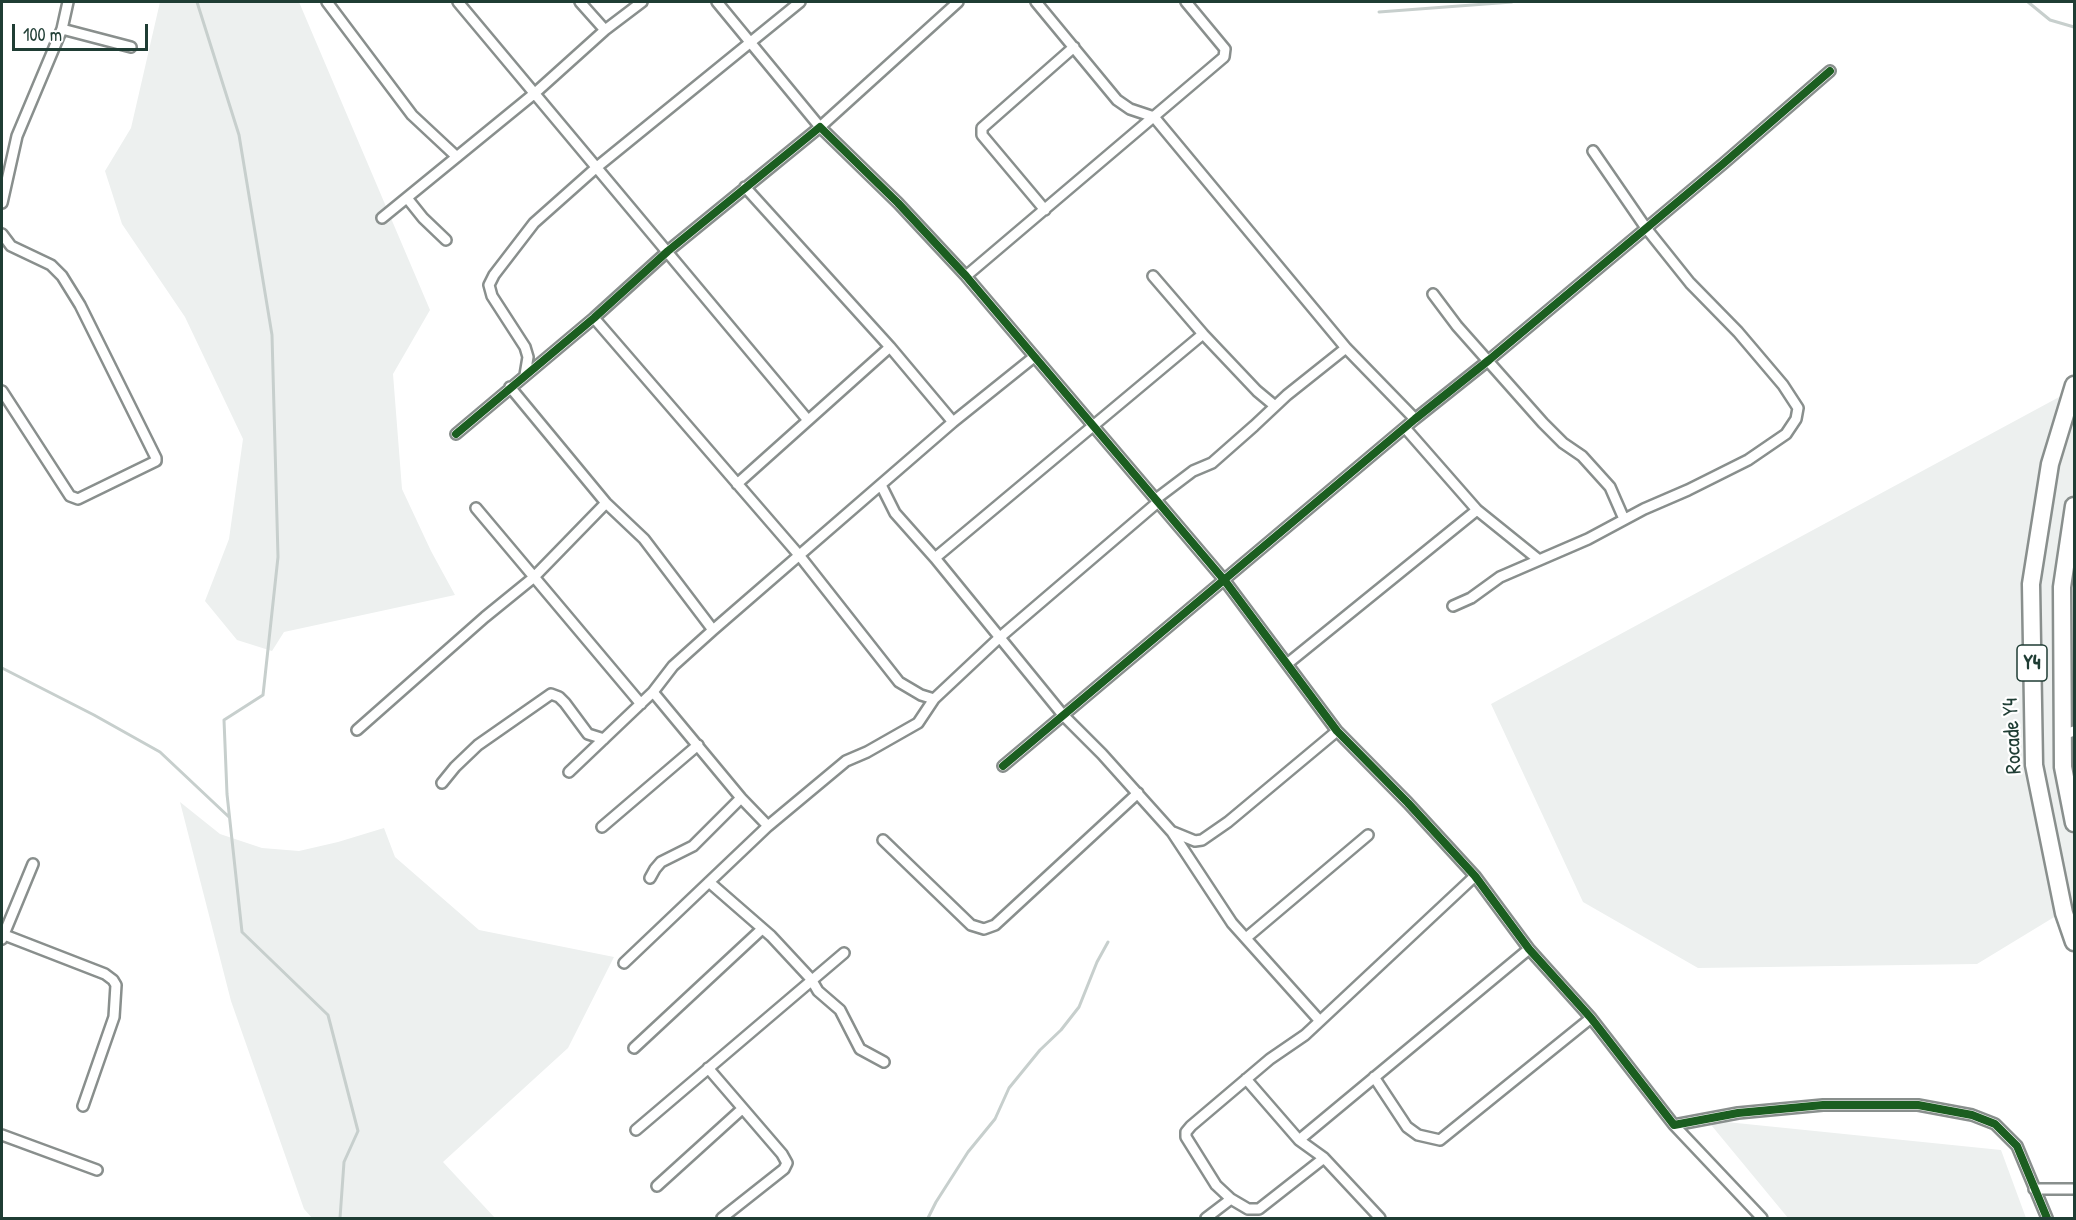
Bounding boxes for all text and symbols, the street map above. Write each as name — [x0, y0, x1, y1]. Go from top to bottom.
scale bar — [15, 12, 152, 50]
text: 100 m — [23, 22, 62, 47]
road number: Y4 — [2017, 645, 2047, 681]
street label: Rocade Y4 — [1998, 697, 2028, 775]

